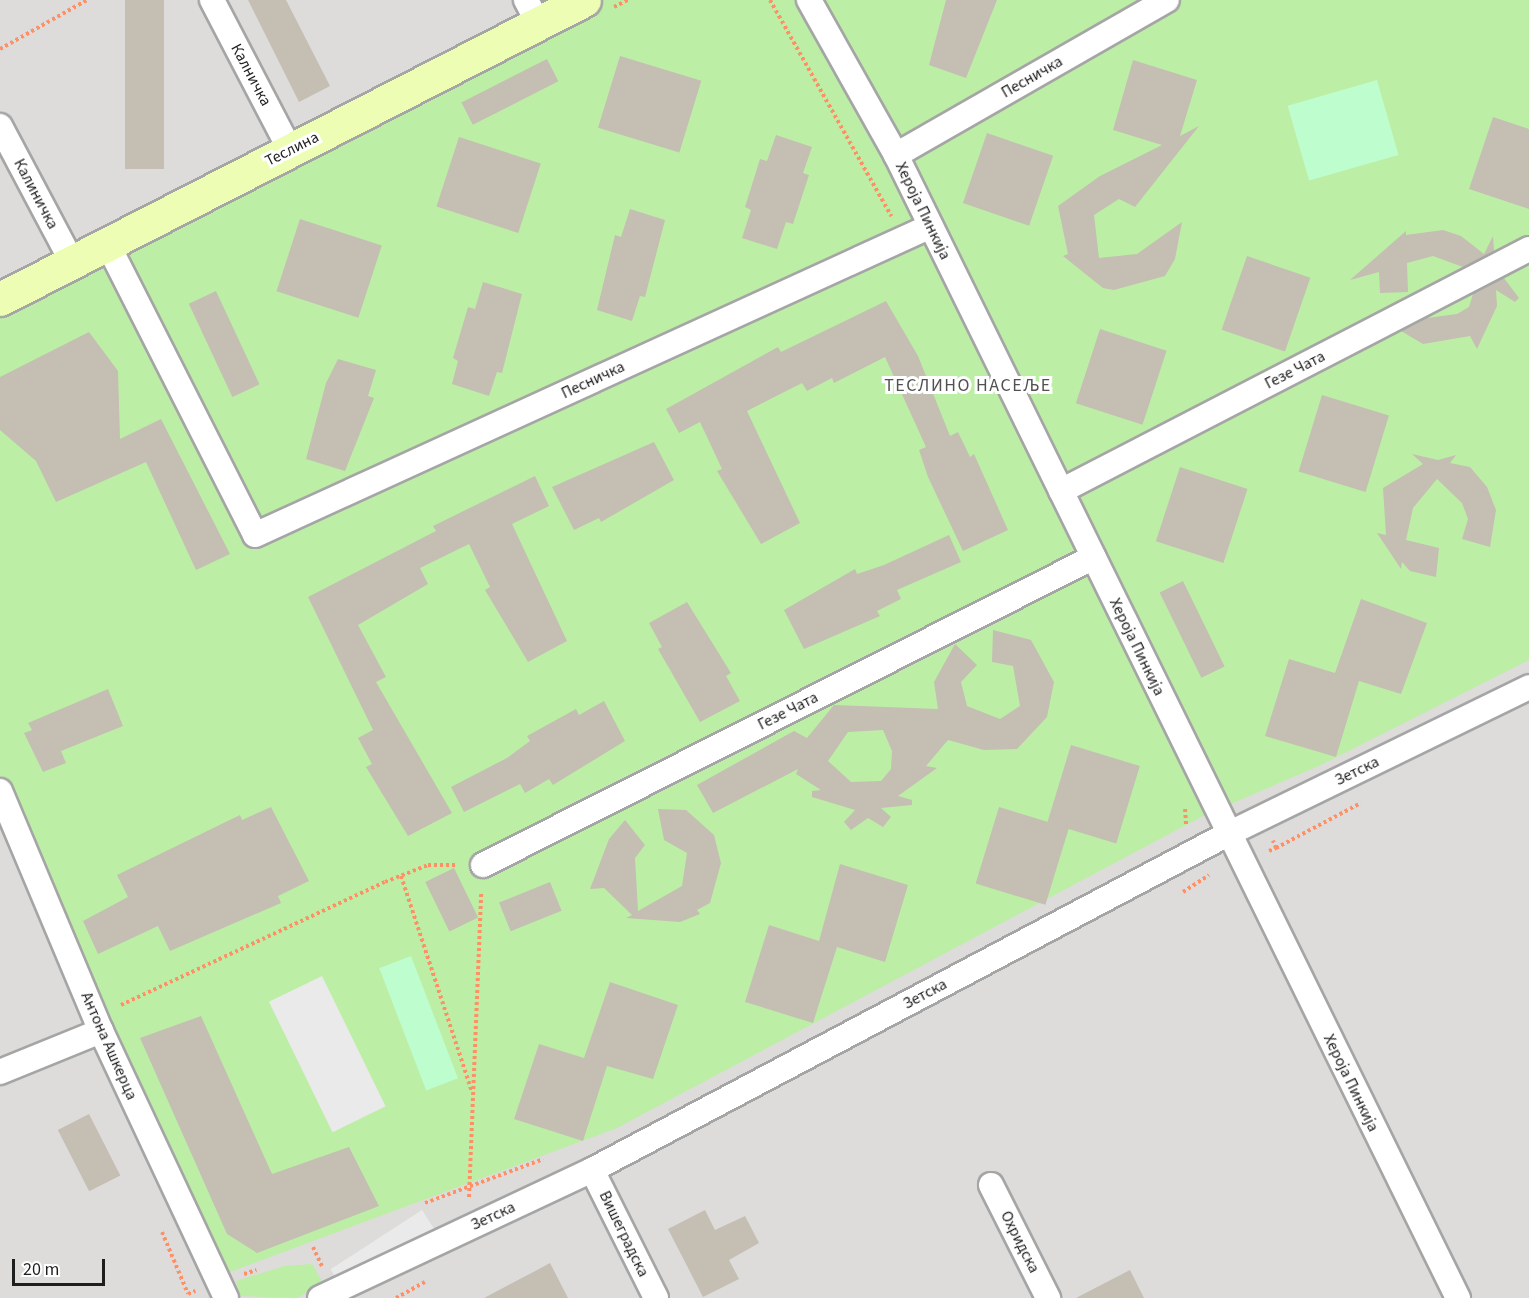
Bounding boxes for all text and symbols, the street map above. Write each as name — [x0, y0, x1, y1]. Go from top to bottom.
street label: Калничка — [227, 41, 275, 109]
street label: Песничка — [998, 52, 1066, 102]
street label: Теслина — [262, 127, 322, 171]
street label: Калиничка — [9, 156, 63, 232]
street label: Хероја Пинкија — [891, 159, 955, 263]
street label: Гезе Чата — [1262, 347, 1328, 393]
street label: Песничка — [558, 357, 628, 403]
district label: ТЕСЛИНО НАСЕЉЕ — [884, 375, 1052, 397]
street label: Хероја Пинкија — [1105, 595, 1169, 699]
street label: Гезе Чата — [755, 688, 821, 734]
street label: Зетска — [1332, 752, 1382, 790]
street label: Зетска — [900, 975, 950, 1013]
street label: Антона Ашкерца — [77, 989, 141, 1103]
street label: Хероја Пинкија — [1319, 1031, 1383, 1135]
street label: Вишеградска — [595, 1188, 653, 1280]
street label: Зетска — [468, 1197, 518, 1235]
street label: Охридска — [996, 1208, 1044, 1276]
scale bar — [15, 1247, 108, 1285]
text: 20 m — [23, 1257, 59, 1282]

